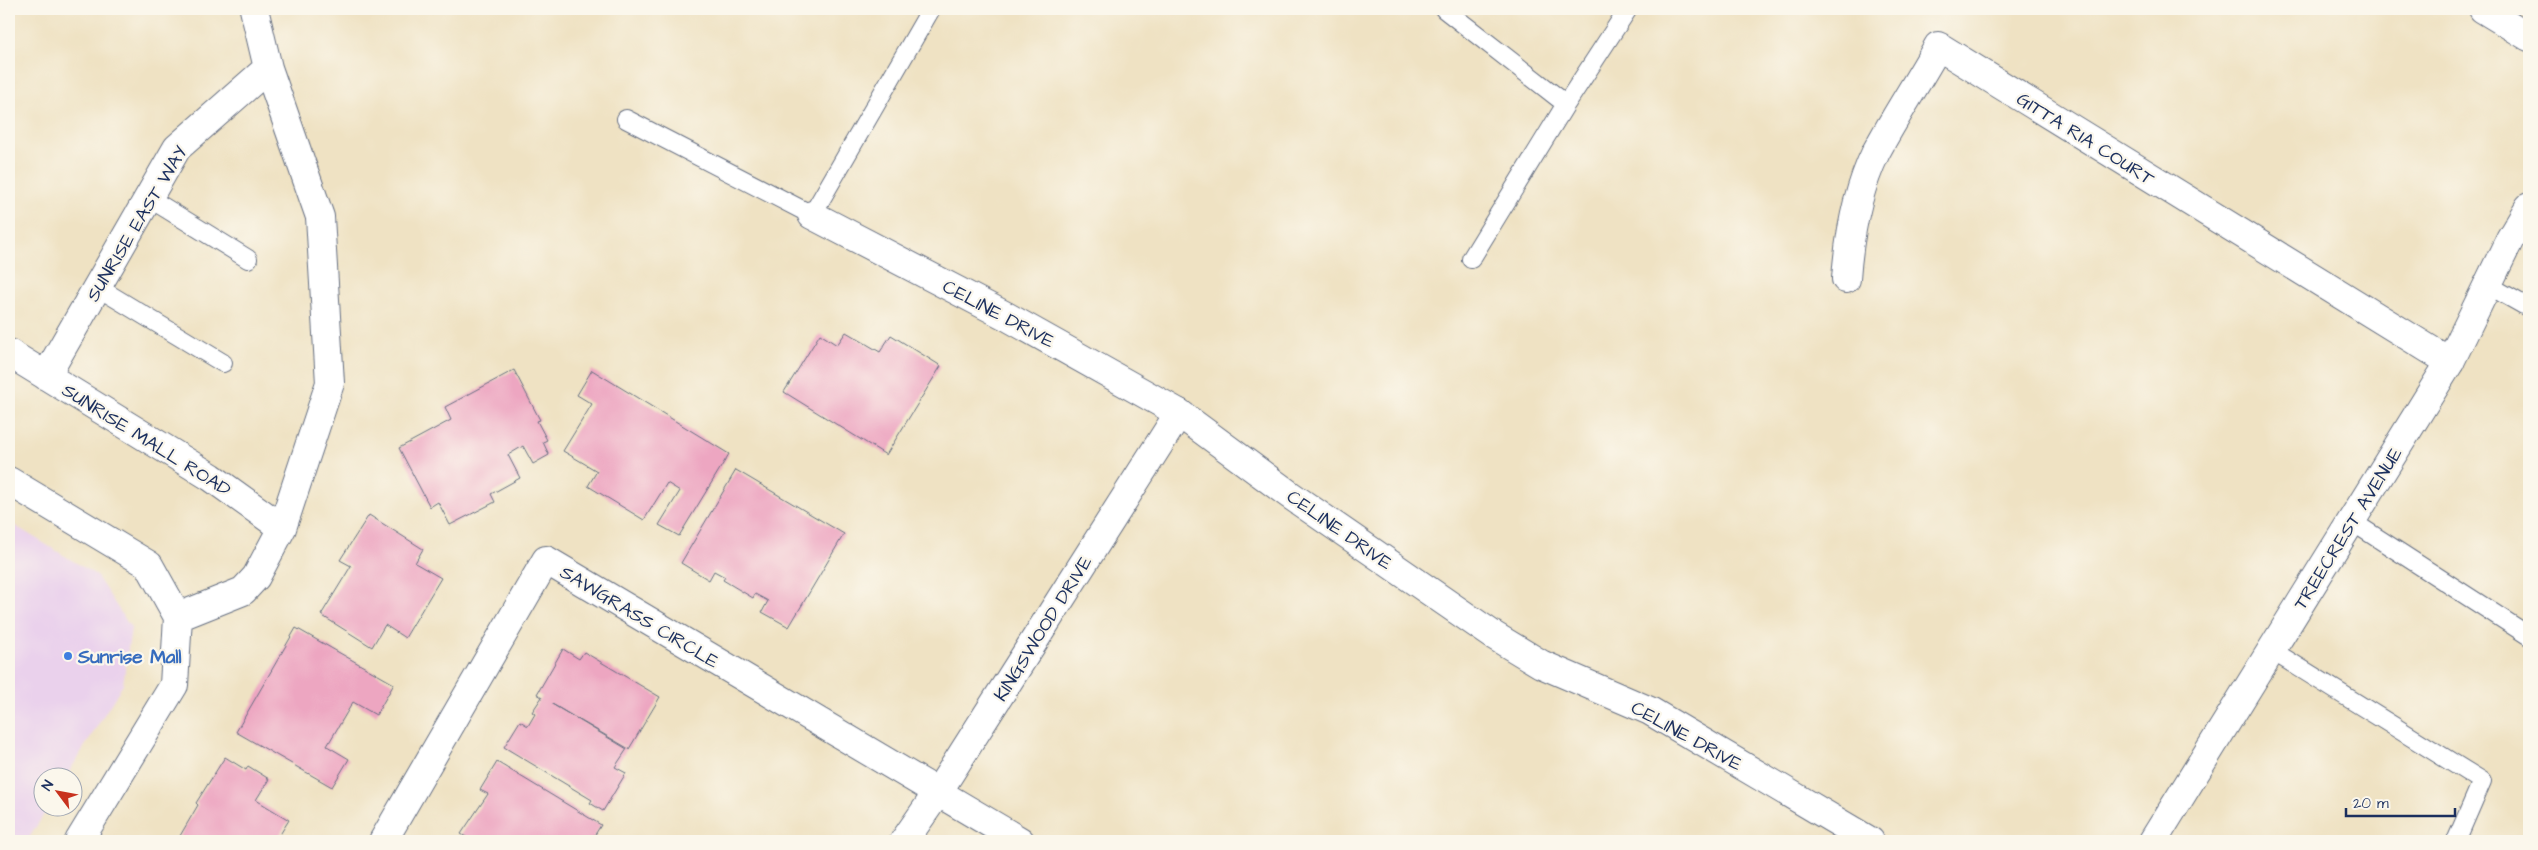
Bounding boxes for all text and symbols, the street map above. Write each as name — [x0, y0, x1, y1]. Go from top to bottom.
street label: GITTA RIA COURT — [2011, 86, 2159, 193]
street label: SUNRISE EAST WAY — [80, 141, 195, 307]
street label: CELINE DRIVE — [937, 273, 1059, 355]
street label: SUNRISE MALL ROAD — [56, 377, 236, 503]
street label: TREECREST AVENUE — [2287, 442, 2409, 615]
street label: CELINE DRIVE — [1281, 484, 1397, 577]
street label: KINGSWOOD DRIVE — [988, 551, 1099, 707]
street label: SAWGRASS CIRCLE — [555, 559, 724, 675]
place label: Sunrise Mall — [77, 644, 182, 671]
marker: Sunrise Mall — [62, 650, 74, 662]
street label: CELINE DRIVE — [1626, 695, 1747, 778]
north arrow — [32, 768, 82, 818]
text: N — [37, 776, 59, 795]
scale bar — [2346, 785, 2454, 817]
text: 20 m — [2353, 793, 2389, 814]

